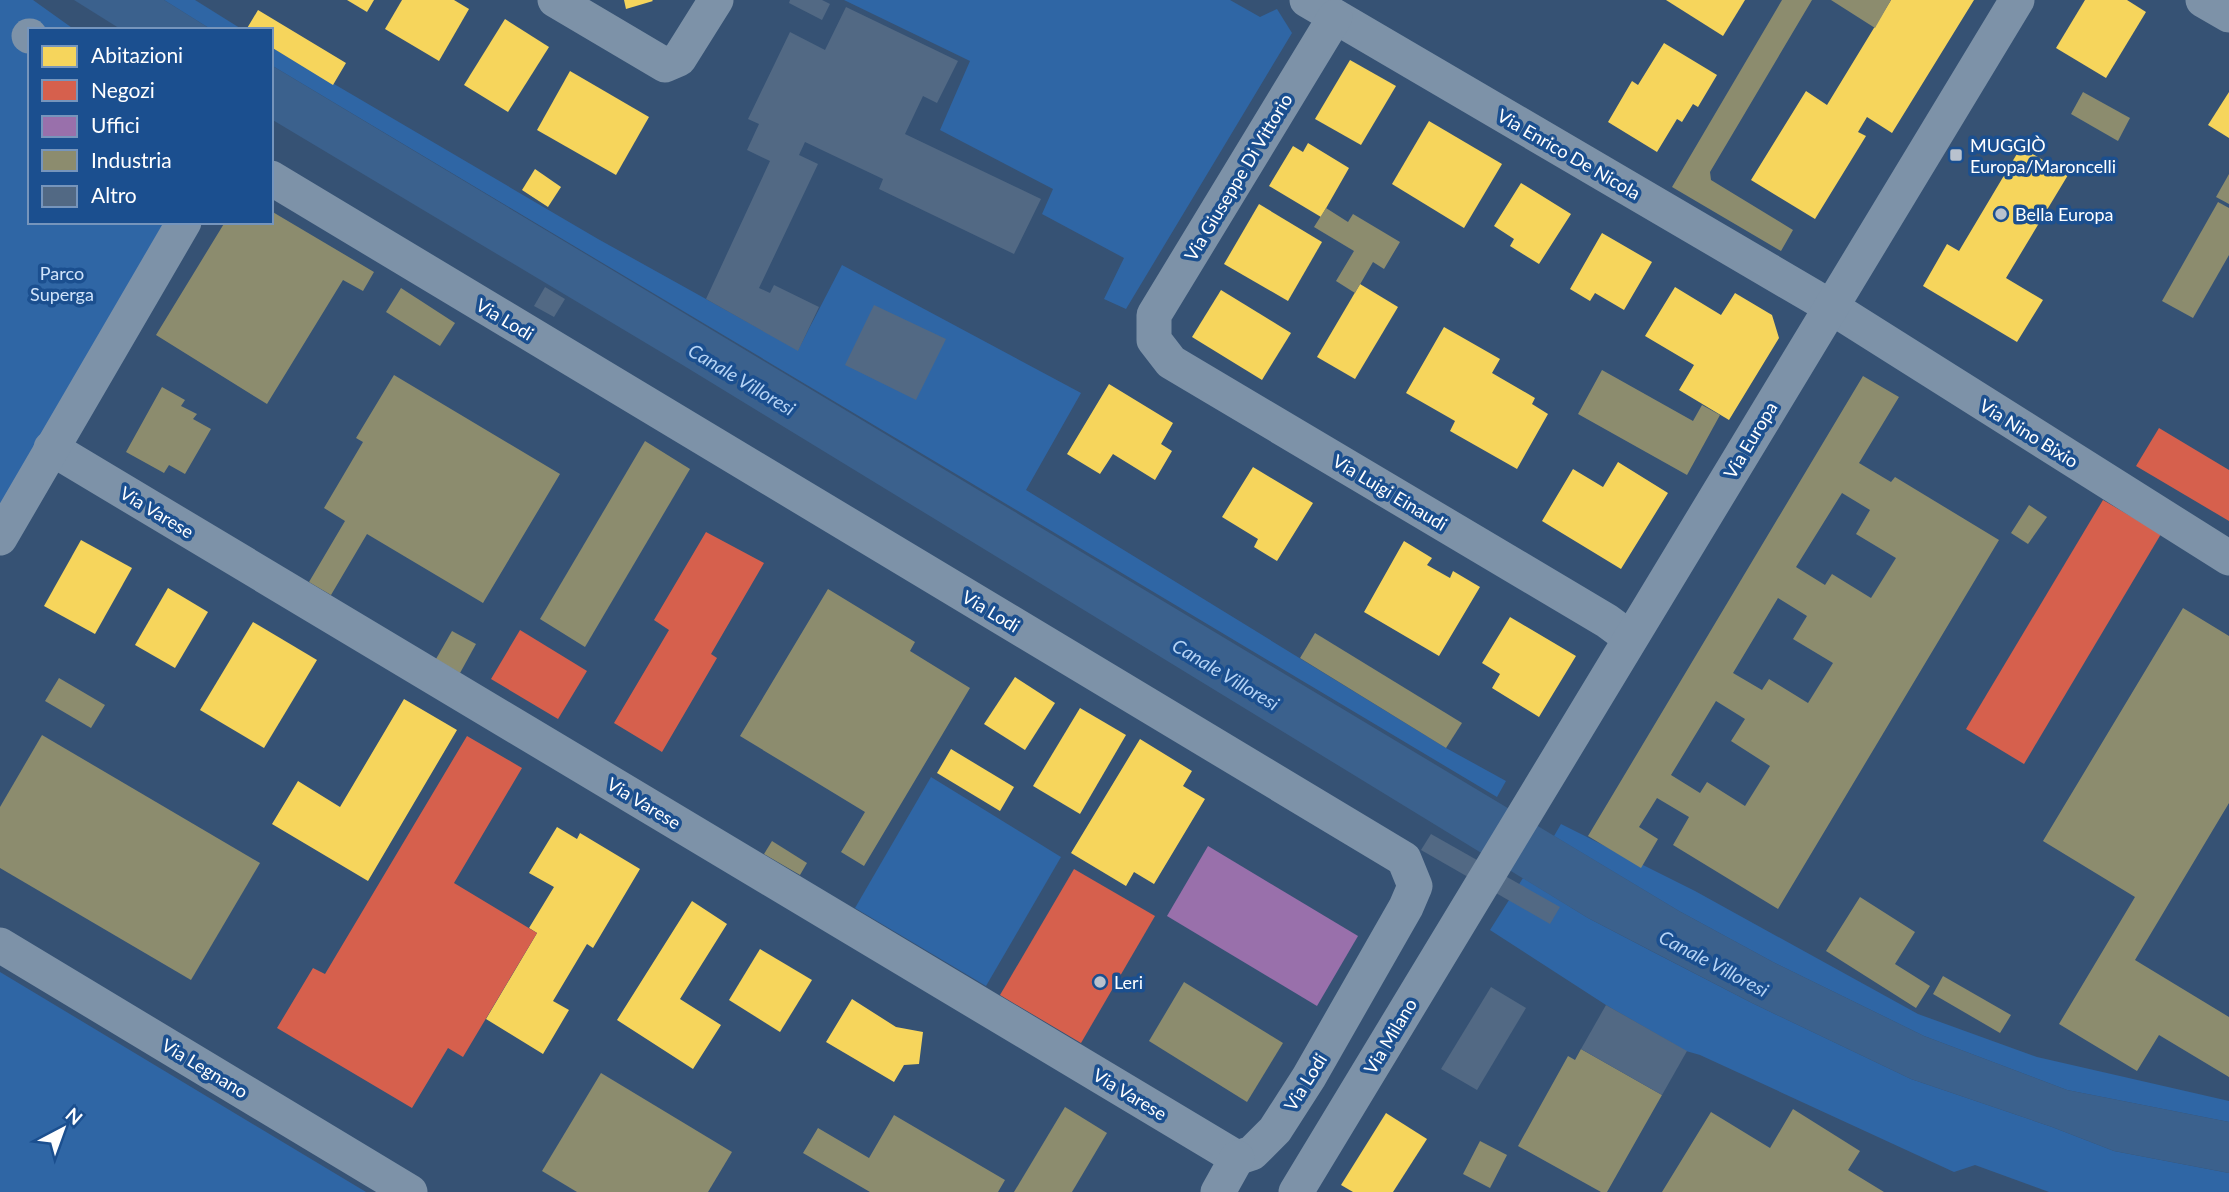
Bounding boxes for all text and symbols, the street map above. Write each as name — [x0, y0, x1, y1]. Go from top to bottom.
legend — [28, 28, 273, 224]
text: Abitazioni — [91, 42, 183, 67]
text: Negozi — [91, 77, 155, 102]
street label: Via Giuseppe Di Vittorio — [1179, 90, 1297, 264]
street label: Via Enrico De Nicola — [1493, 104, 1645, 204]
text: Uffici — [91, 112, 140, 137]
place label: MUGGIÒ Europa/Maroncelli — [1970, 134, 2116, 177]
text: Industria — [91, 147, 172, 172]
marker: MUGGIÒ Europa/Maroncelli — [1948, 147, 1964, 163]
text: Altro — [91, 182, 137, 207]
place label: Bella Europa — [2015, 203, 2114, 225]
marker: Bella Europa — [1993, 206, 2009, 222]
park label: Parco Superga — [30, 262, 94, 305]
street label: Via Lodi — [472, 293, 538, 345]
water label: Canale Villoresi — [685, 338, 800, 420]
street label: Via Nino Bixio — [1976, 394, 2082, 472]
street label: Via Europa — [1719, 398, 1781, 482]
street label: Via Luigi Einaudi — [1329, 449, 1451, 535]
street label: Via Varese — [116, 481, 198, 543]
street label: Via Lodi — [958, 585, 1024, 637]
water label: Canale Villoresi — [1169, 633, 1284, 715]
street label: Via Varese — [603, 772, 685, 834]
water label: Canale Villoresi — [1655, 925, 1773, 1002]
place label: Leri — [1114, 971, 1143, 993]
marker: Leri — [1092, 974, 1108, 990]
street label: Via Milano — [1359, 994, 1421, 1078]
street label: Via Legnano — [158, 1034, 252, 1102]
street label: Via Lodi — [1279, 1049, 1331, 1115]
street label: Via Varese — [1089, 1063, 1171, 1125]
north arrow — [28, 1094, 98, 1164]
text: N — [61, 1102, 88, 1129]

